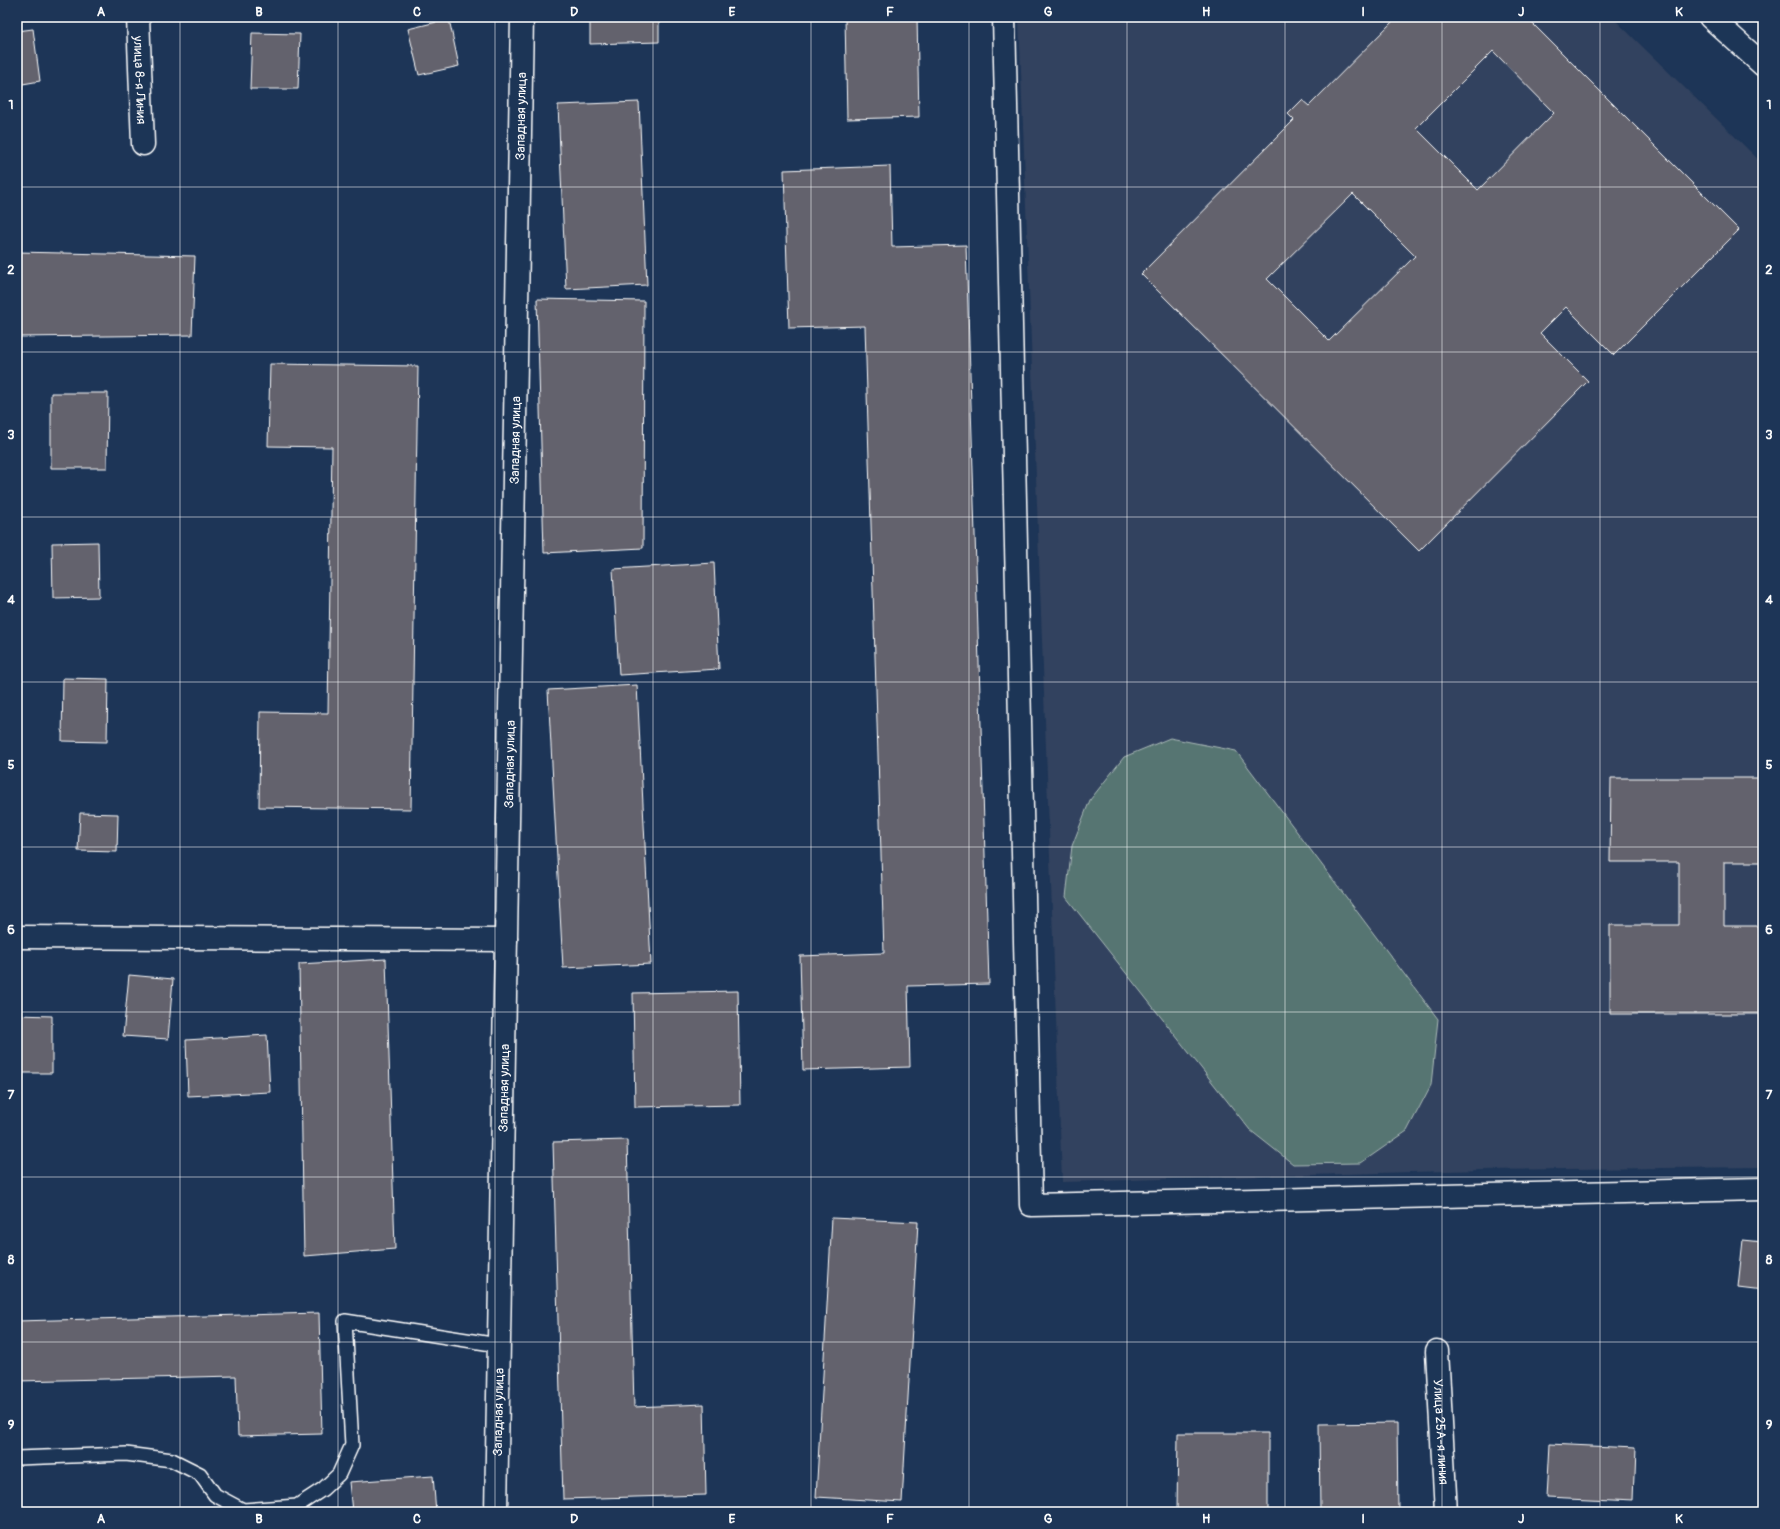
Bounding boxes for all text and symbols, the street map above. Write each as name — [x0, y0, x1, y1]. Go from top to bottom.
text: A — [97, 4, 106, 20]
text: B — [255, 4, 263, 20]
text: C — [413, 4, 421, 20]
text: D — [570, 4, 578, 20]
text: E — [729, 4, 736, 20]
text: F — [886, 4, 894, 20]
text: G — [1044, 4, 1053, 20]
text: H — [1202, 4, 1210, 20]
text: I — [1361, 4, 1365, 20]
text: J — [1518, 4, 1524, 20]
text: K — [1675, 4, 1683, 20]
street label: улица 8-я Линия — [130, 35, 149, 124]
street label: Западная улица — [513, 72, 530, 160]
text: 1 — [8, 97, 14, 113]
text: 1 — [1766, 97, 1772, 113]
text: 2 — [7, 262, 15, 278]
text: 2 — [1765, 262, 1773, 278]
street label: Западная улица — [507, 396, 524, 484]
text: 3 — [7, 427, 15, 443]
text: 3 — [1765, 427, 1773, 443]
text: 4 — [7, 592, 15, 608]
text: 4 — [1765, 592, 1773, 608]
street label: Западная улица — [501, 720, 519, 808]
text: 5 — [7, 757, 15, 773]
text: 5 — [1765, 757, 1773, 773]
text: 6 — [7, 922, 15, 938]
text: 6 — [1765, 922, 1773, 938]
street label: Западная улица — [496, 1044, 513, 1132]
text: 7 — [8, 1087, 15, 1103]
text: 7 — [1766, 1087, 1773, 1103]
text: 8 — [8, 1252, 15, 1268]
text: 8 — [1766, 1252, 1773, 1268]
street label: Западная улица — [490, 1368, 508, 1456]
street label: Улица 25А-я линия — [1430, 1379, 1451, 1485]
text: 9 — [8, 1417, 15, 1433]
text: 9 — [1766, 1417, 1773, 1433]
text: A — [97, 1511, 106, 1527]
text: B — [255, 1511, 263, 1527]
text: C — [413, 1511, 421, 1527]
text: D — [570, 1511, 578, 1527]
text: E — [729, 1511, 736, 1527]
text: F — [886, 1511, 894, 1527]
text: G — [1044, 1511, 1053, 1527]
text: H — [1202, 1511, 1210, 1527]
text: I — [1361, 1511, 1365, 1527]
text: J — [1518, 1511, 1524, 1527]
text: K — [1675, 1511, 1683, 1527]

